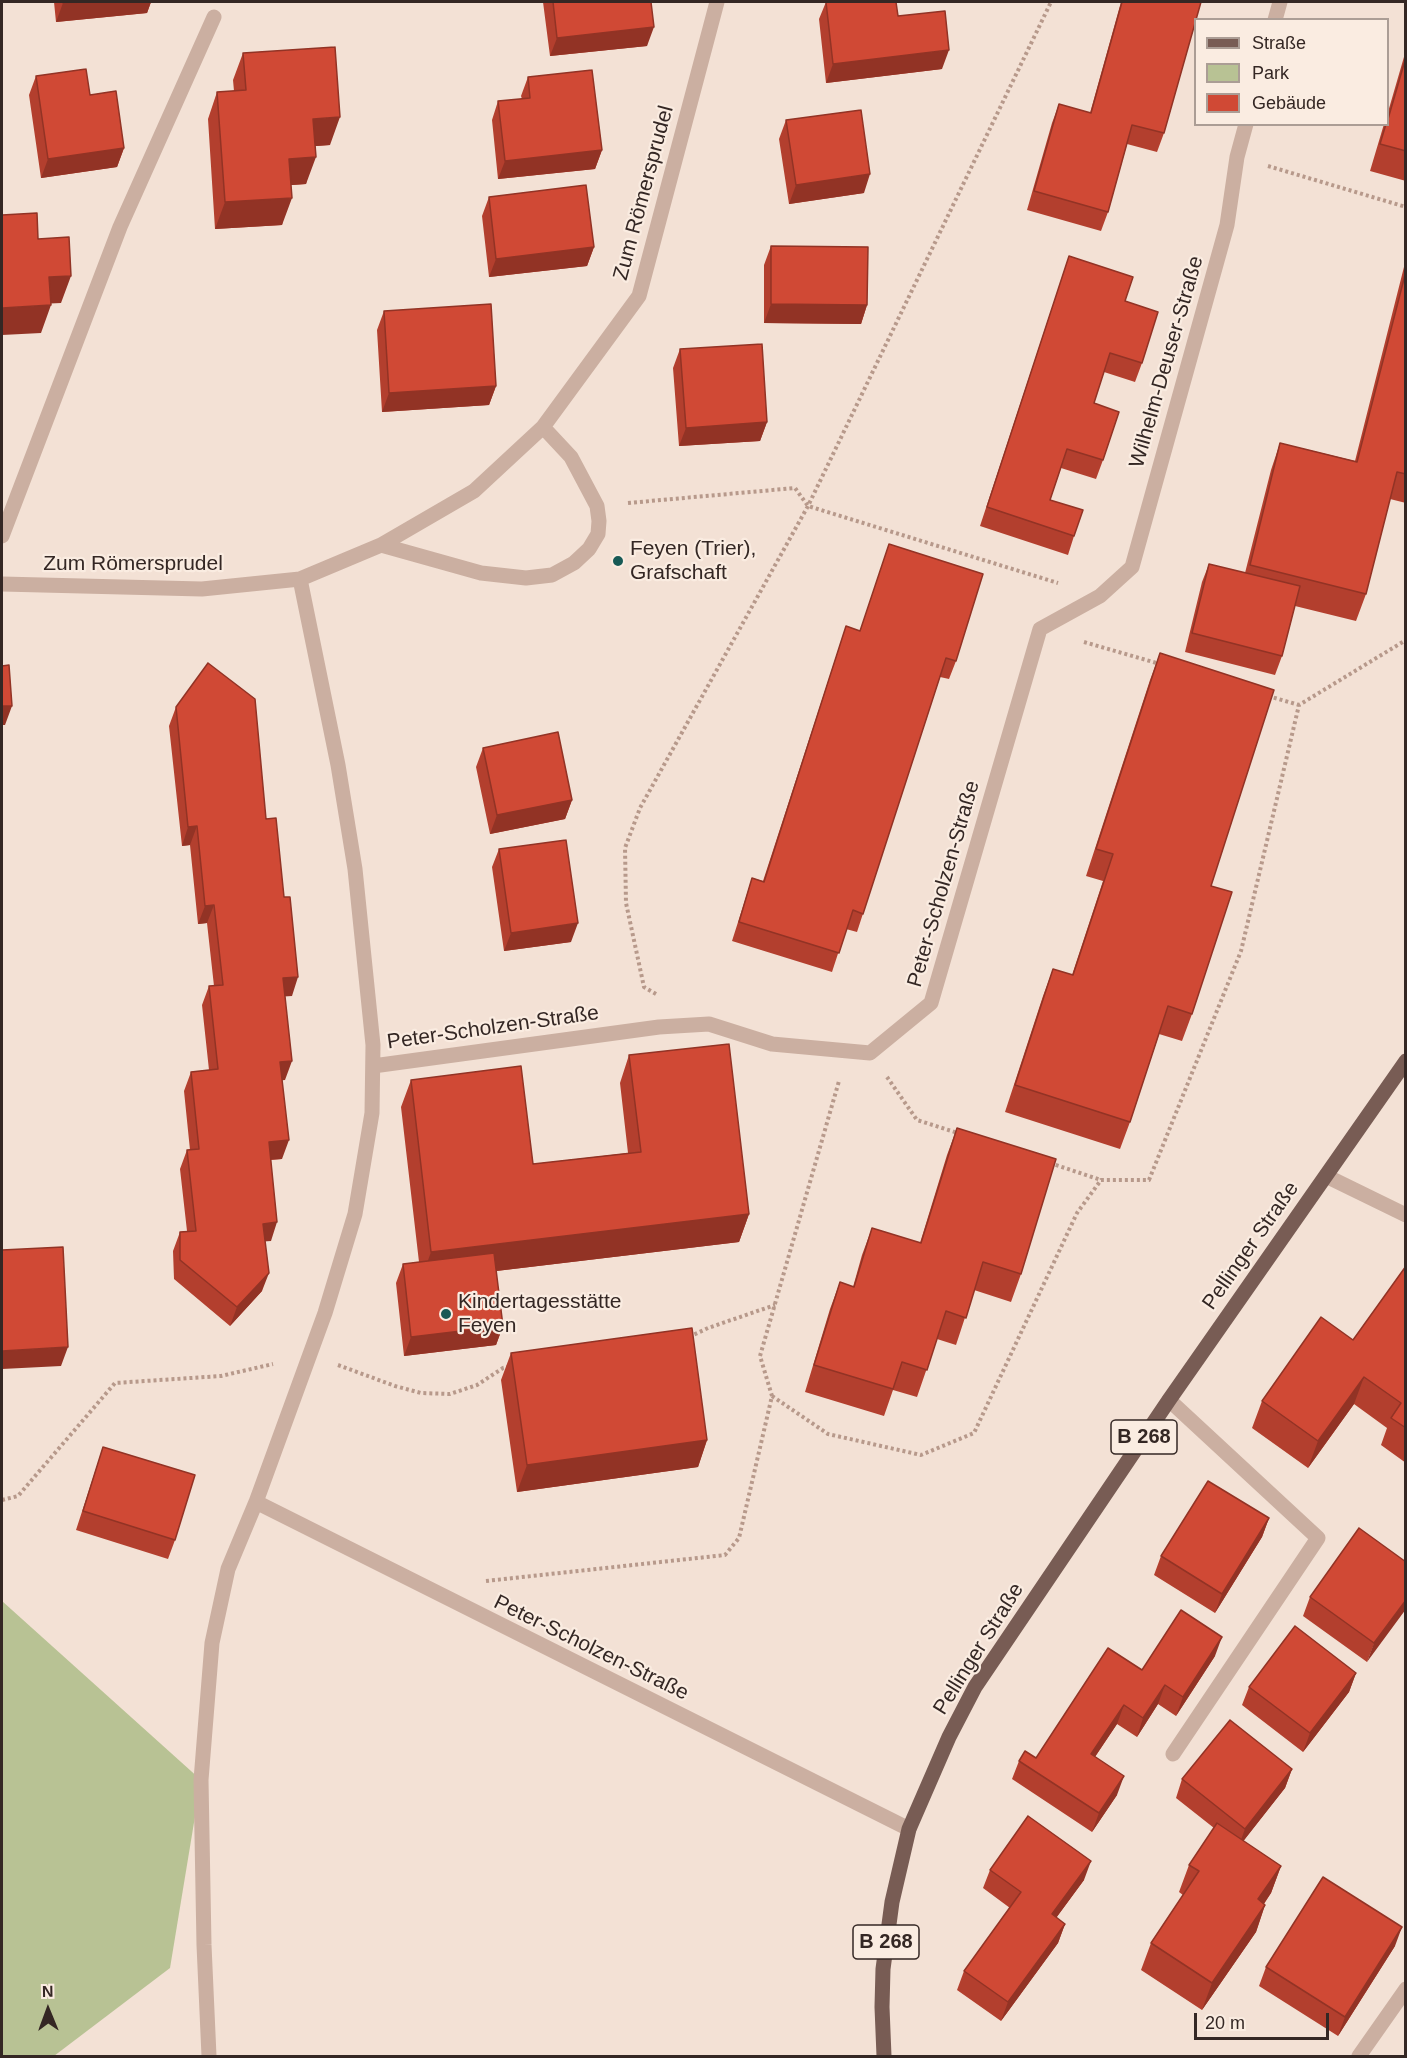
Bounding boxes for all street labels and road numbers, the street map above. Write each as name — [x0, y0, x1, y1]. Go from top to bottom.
street label: Zum Römersprudel — [609, 103, 679, 283]
street label: Wilhelm-Deuser-Straße — [1125, 253, 1209, 471]
street label: Zum Römersprudel — [43, 551, 223, 577]
street label: Peter-Scholzen-Straße — [902, 778, 986, 990]
street label: Peter-Scholzen-Straße — [385, 1001, 601, 1055]
street label: Pellinger Straße — [1197, 1177, 1305, 1315]
road number: B 268 — [1111, 1420, 1177, 1454]
street label: Pellinger Straße — [928, 1578, 1030, 1720]
street label: Peter-Scholzen-Straße — [489, 1590, 693, 1706]
road number: B 268 — [853, 1925, 919, 1959]

